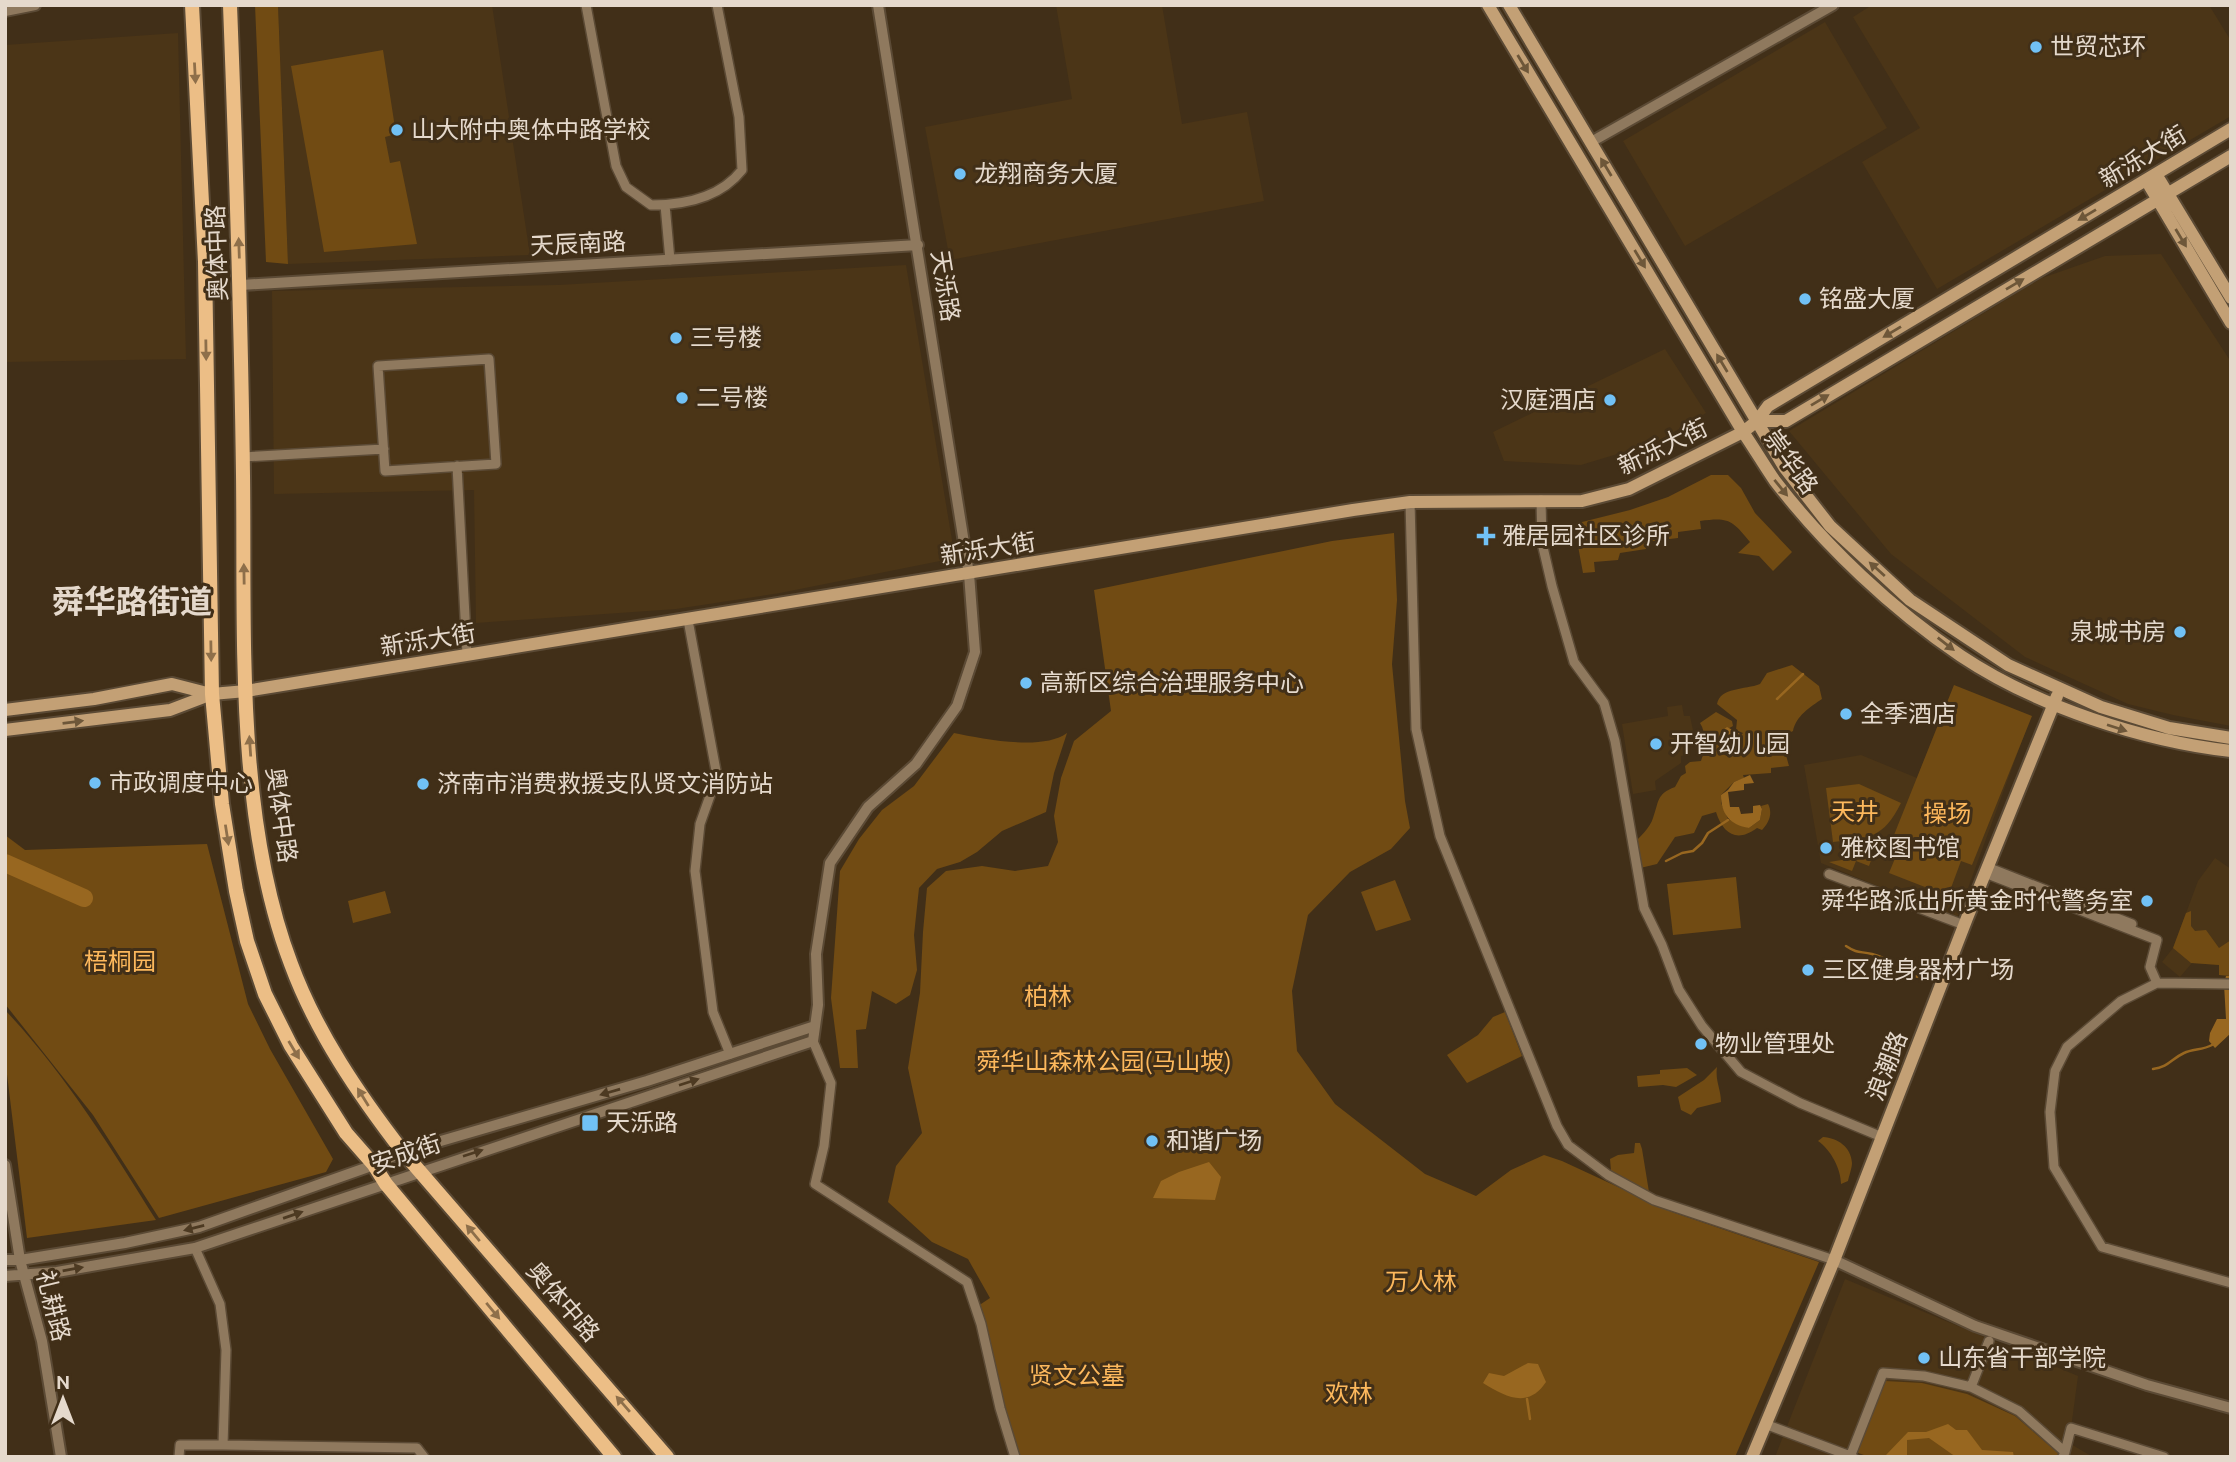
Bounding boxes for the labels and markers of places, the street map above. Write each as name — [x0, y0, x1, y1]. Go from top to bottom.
place label: 世贸芯环 — [2050, 33, 2146, 60]
marker: 世贸芯环 — [2028, 39, 2044, 55]
place label: 山大附中奥体中路学校 — [411, 116, 651, 143]
marker: 山大附中奥体中路学校 — [389, 122, 405, 138]
place label: 龙翔商务大厦 — [974, 160, 1118, 187]
marker: 龙翔商务大厦 — [952, 166, 968, 182]
place label: 铭盛大厦 — [1819, 285, 1915, 312]
marker: 铭盛大厦 — [1797, 291, 1813, 307]
place label: 三号楼 — [690, 324, 762, 351]
marker: 三号楼 — [668, 330, 684, 346]
place label: 二号楼 — [696, 384, 768, 411]
place label: 汉庭酒店 — [1500, 386, 1596, 413]
marker: 二号楼 — [674, 390, 690, 406]
marker: 汉庭酒店 — [1602, 392, 1618, 408]
place label: 雅居园社区诊所 — [1502, 522, 1670, 549]
marker: 雅居园社区诊所 — [1476, 526, 1496, 546]
place label: 泉城书房 — [2070, 618, 2166, 645]
marker: 泉城书房 — [2172, 624, 2188, 640]
place label: 高新区综合治理服务中心 — [1040, 669, 1304, 696]
marker: 高新区综合治理服务中心 — [1018, 675, 1034, 691]
place label: 全季酒店 — [1860, 700, 1956, 727]
marker: 全季酒店 — [1838, 706, 1854, 722]
place label: 开智幼儿园 — [1670, 730, 1790, 757]
marker: 开智幼儿园 — [1648, 736, 1664, 752]
place label: 市政调度中心 — [109, 769, 253, 796]
place label: 济南市消费救援支队贤文消防站 — [437, 770, 773, 797]
marker: 市政调度中心 — [87, 775, 103, 791]
marker: 济南市消费救援支队贤文消防站 — [415, 776, 431, 792]
place label: 雅校图书馆 — [1840, 834, 1960, 861]
marker: 雅校图书馆 — [1818, 840, 1834, 856]
place label: 舜华路派出所黄金时代警务室 — [1821, 887, 2133, 914]
marker: 舜华路派出所黄金时代警务室 — [2139, 893, 2155, 909]
place label: 三区健身器材广场 — [1822, 956, 2014, 983]
marker: 三区健身器材广场 — [1800, 962, 1816, 978]
place label: 物业管理处 — [1715, 1030, 1835, 1057]
marker: 物业管理处 — [1693, 1036, 1709, 1052]
place label: 天泺路 — [606, 1109, 678, 1136]
marker: 天泺路 — [580, 1113, 600, 1133]
place label: 和谐广场 — [1166, 1127, 1262, 1154]
marker: 和谐广场 — [1144, 1133, 1160, 1149]
place label: 山东省干部学院 — [1938, 1344, 2106, 1371]
marker: 山东省干部学院 — [1916, 1350, 1932, 1366]

